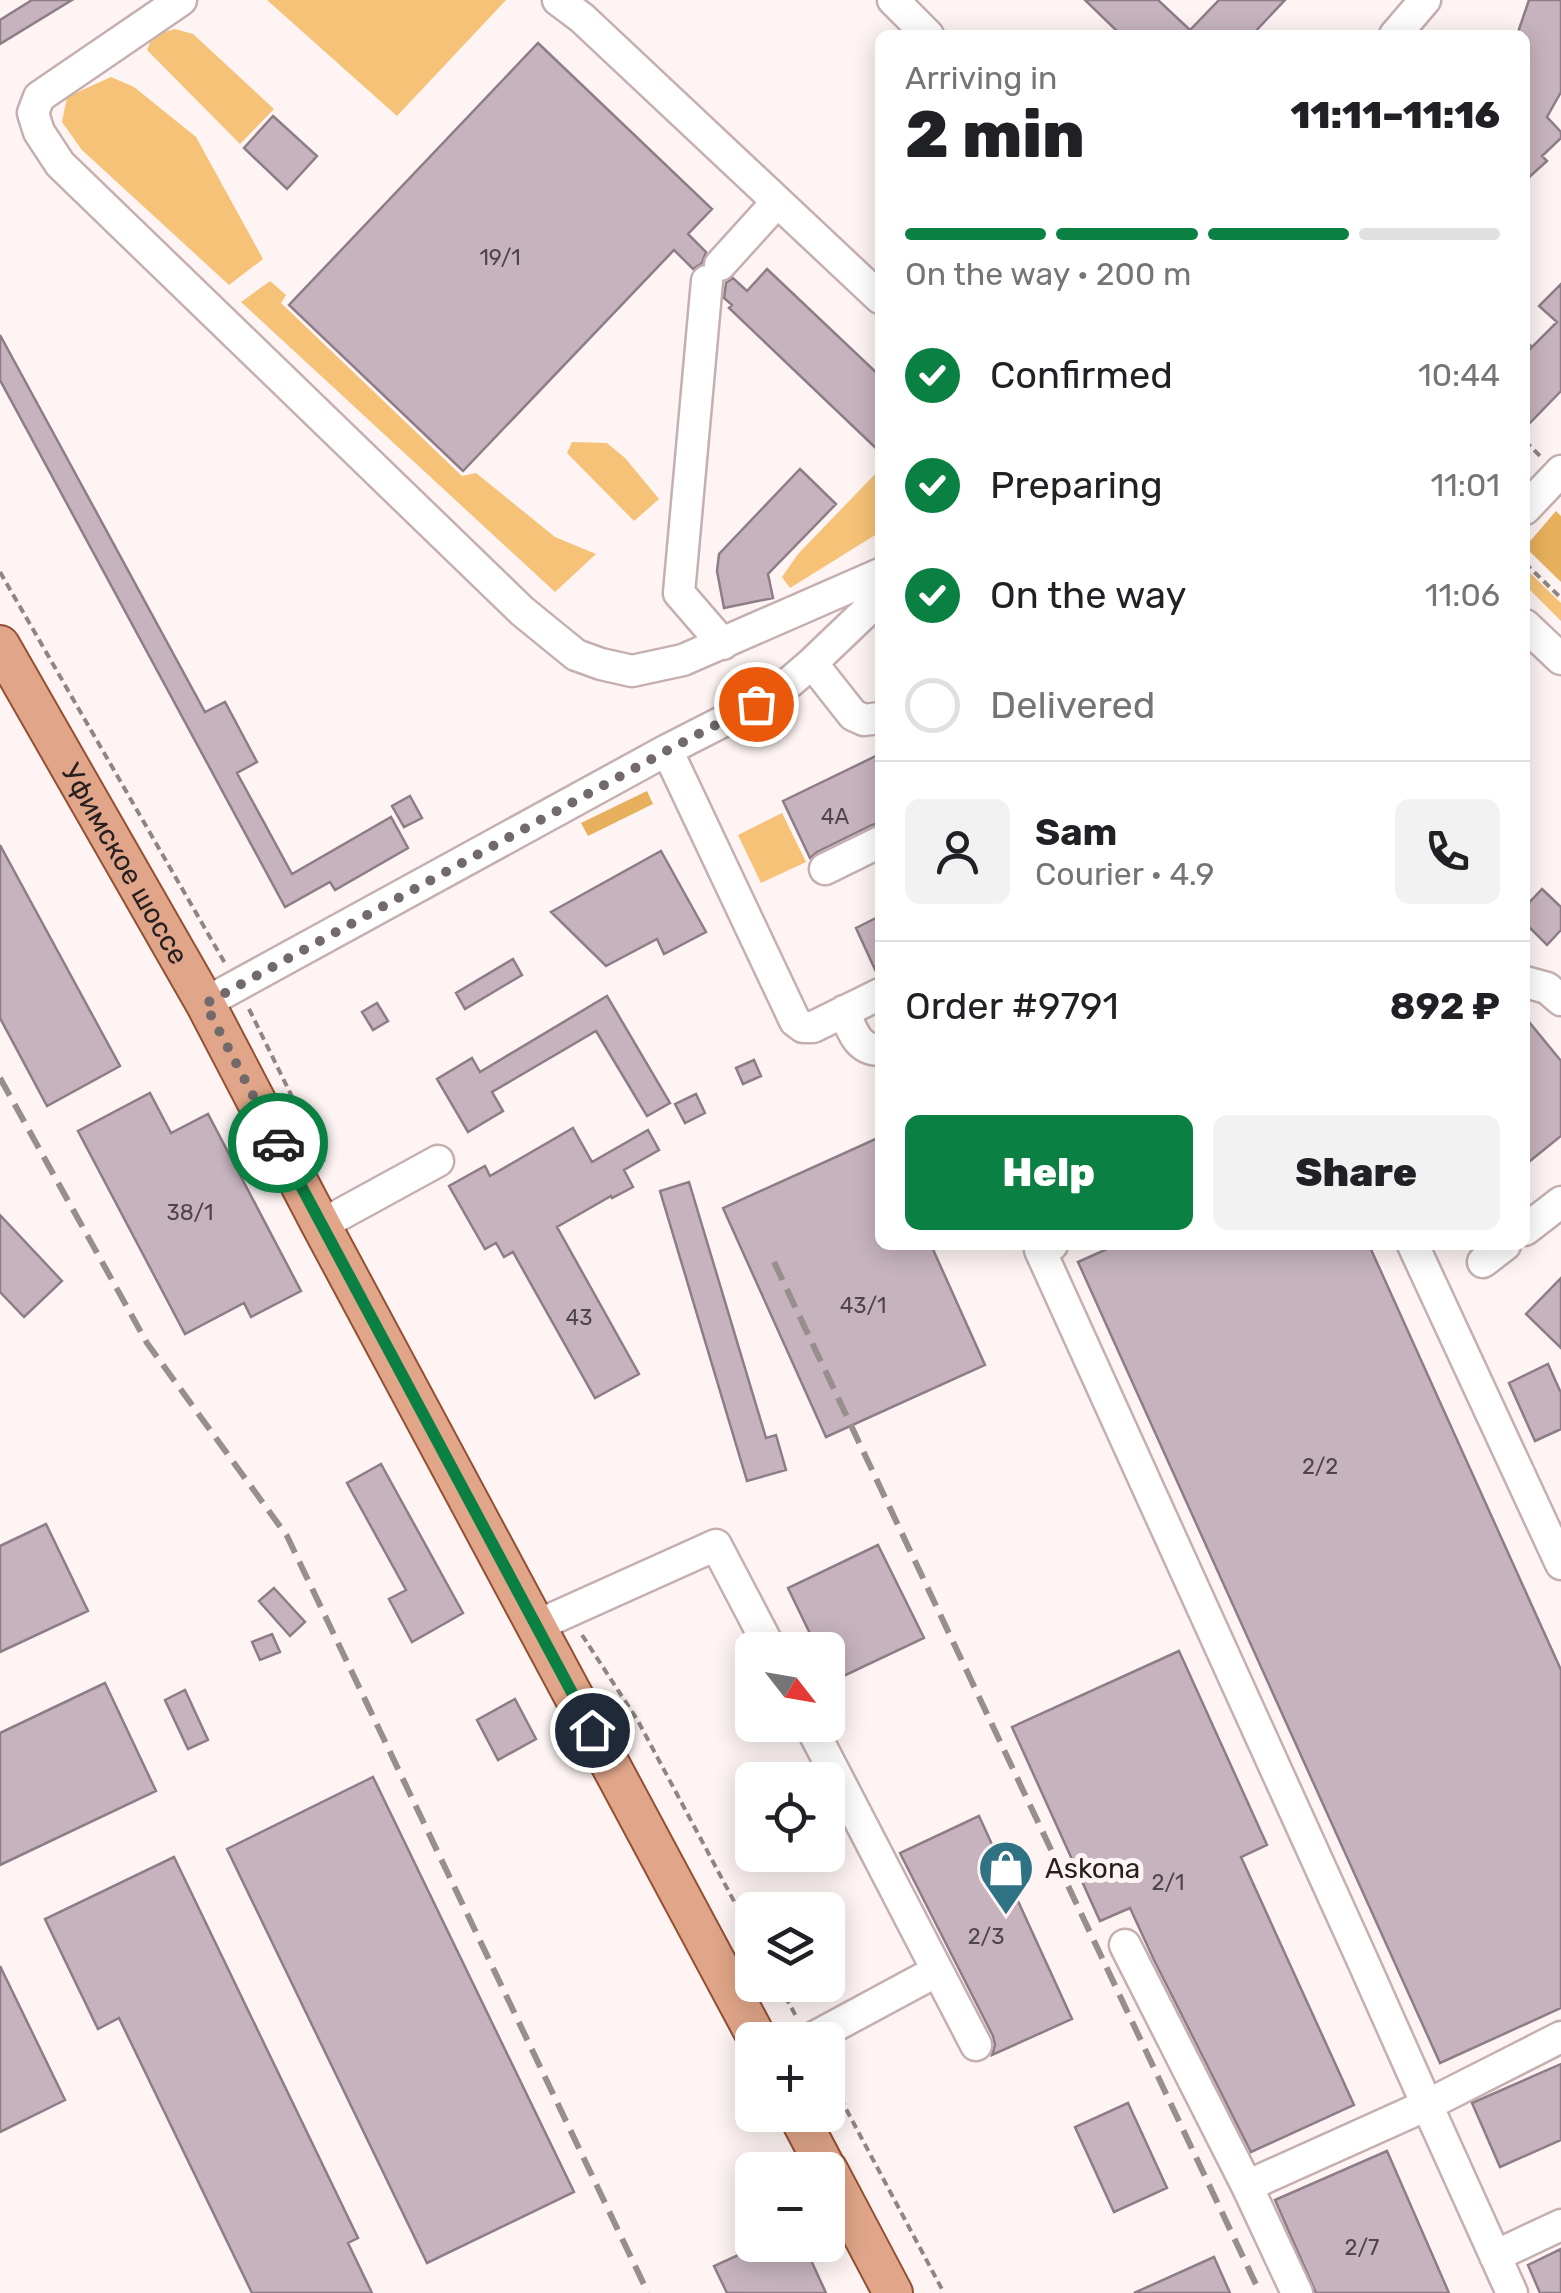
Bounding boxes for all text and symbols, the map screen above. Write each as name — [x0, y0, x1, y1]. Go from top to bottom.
text: Arriving in — [905, 59, 1057, 97]
text: 11:11–11:16 — [1290, 92, 1500, 138]
text: 2 min — [905, 96, 1085, 173]
house number: 19/1 — [479, 244, 521, 271]
text: On the way · 200 m — [905, 255, 1192, 293]
icon: check — [905, 348, 960, 403]
text: Confirmed — [990, 352, 1173, 398]
text: 10:44 — [1418, 356, 1500, 394]
icon: check — [905, 458, 960, 513]
text: Preparing — [990, 462, 1163, 508]
text: 11:01 — [1430, 466, 1500, 504]
icon: check — [905, 568, 960, 623]
text: On the way — [990, 572, 1186, 618]
text: 11:06 — [1425, 576, 1500, 614]
pin — [714, 662, 799, 747]
icon: bag — [729, 677, 784, 732]
text: Delivered — [990, 682, 1155, 728]
street label: Уфимское шоссе — [55, 757, 196, 970]
button: person — [905, 799, 1010, 904]
button: phone — [1395, 799, 1500, 904]
house number: 4А — [821, 803, 849, 830]
text: Sam — [1035, 809, 1117, 855]
text: Courier · 4.9 — [1035, 855, 1214, 893]
text: Order #9791 — [905, 983, 1119, 1029]
text: 892 ₽ — [1390, 983, 1500, 1029]
courier — [228, 1093, 328, 1193]
button: Help — [905, 1115, 1193, 1230]
button: Share — [1213, 1115, 1500, 1230]
icon: car — [251, 1116, 306, 1171]
house number: 38/1 — [166, 1199, 214, 1226]
house number: 43/1 — [840, 1292, 886, 1319]
house number: 43 — [566, 1304, 592, 1331]
house number: 2/2 — [1302, 1453, 1338, 1480]
north arrow — [735, 1632, 845, 1742]
map controls — [735, 1632, 845, 2262]
pin — [550, 1688, 635, 1773]
icon: home — [565, 1703, 620, 1758]
button: locate — [735, 1762, 845, 1872]
shop icon: Askona — [976, 1838, 1036, 1917]
place label: Askona — [1045, 1852, 1140, 1885]
house number: 2/1 — [1152, 1869, 1184, 1896]
button: layers — [735, 1892, 845, 2002]
house number: 2/3 — [968, 1923, 1004, 1950]
button: + — [735, 2022, 845, 2132]
button: − — [735, 2152, 845, 2262]
house number: 2/7 — [1345, 2234, 1379, 2261]

